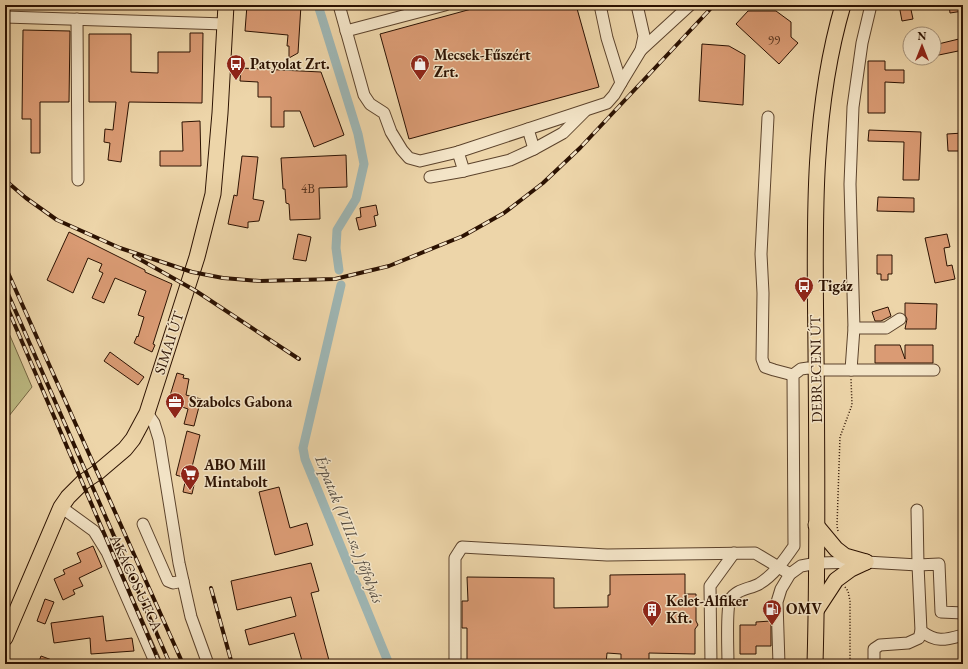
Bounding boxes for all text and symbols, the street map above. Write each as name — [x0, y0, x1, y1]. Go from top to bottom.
north arrow — [902, 26, 942, 66]
text: N — [918, 29, 927, 43]
house number: 99 — [768, 32, 781, 49]
place label: Mecsek-Fűszért Zrt. — [434, 45, 531, 81]
bus stop icon: Patyolat Zrt. — [225, 53, 247, 81]
shop icon: Mecsek-Fűszért Zrt. — [409, 53, 431, 81]
place label: Patyolat Zrt. — [250, 54, 330, 73]
house number: 4B — [301, 180, 315, 197]
bus stop icon: Tigáz — [793, 275, 815, 303]
place label: Tigáz — [818, 276, 853, 295]
street label: SIMAI ÚT — [149, 308, 188, 377]
street label: DEBRECENI ÚT — [805, 314, 826, 423]
office icon: Szabolcs Gabona — [164, 391, 186, 419]
place label: Szabolcs Gabona — [189, 392, 293, 411]
water label: Érpatak (VIII.sz.) főfolyás — [310, 451, 389, 607]
place label: ABO Mill Mintabolt — [203, 455, 268, 491]
supermarket icon: ABO Mill Mintabolt — [179, 463, 201, 491]
street label: AKÁCOS UTCA — [105, 531, 167, 635]
place label: Kelet-Alfiker Kft. — [666, 591, 749, 627]
fuel station icon: OMV — [761, 598, 783, 626]
building icon: Kelet-Alfiker Kft. — [641, 599, 663, 627]
place label: OMV — [786, 599, 822, 618]

